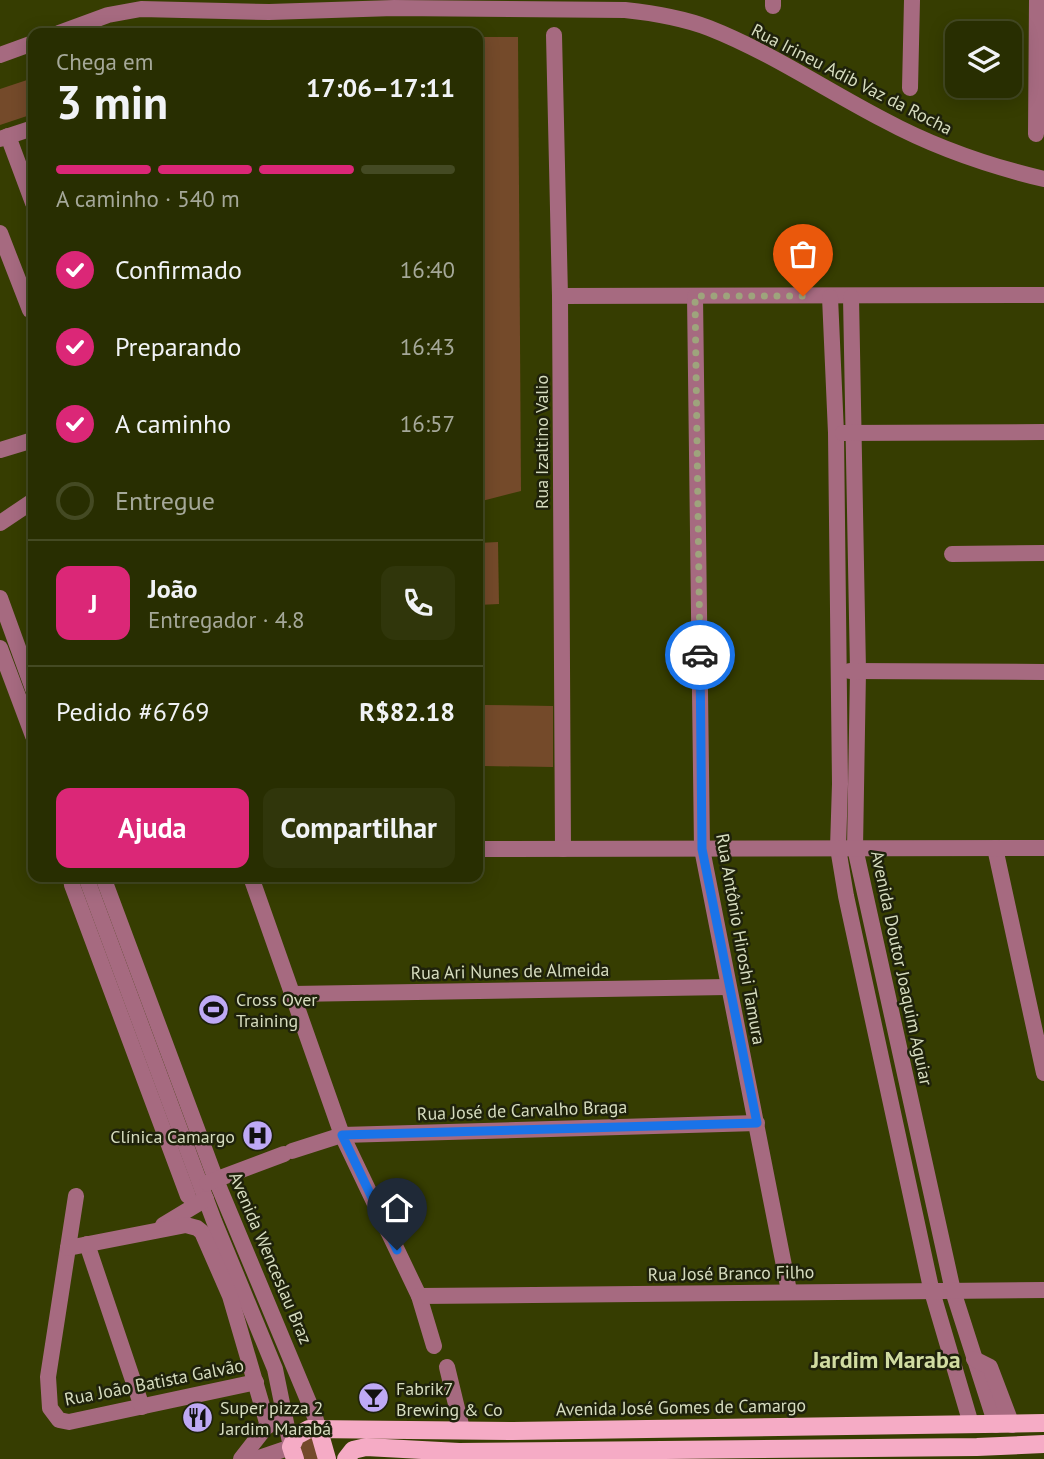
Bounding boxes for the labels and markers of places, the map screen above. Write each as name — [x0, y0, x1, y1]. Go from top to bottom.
pin — [773, 224, 833, 296]
place label: Cross Over Training — [236, 988, 317, 1032]
sports icon: Cross Over Training — [196, 992, 230, 1026]
hospital icon: Clínica Camargo — [241, 1119, 275, 1153]
place label: Clínica Camargo — [110, 1125, 235, 1148]
pin — [367, 1178, 427, 1250]
place label: Fabrik7 Brewing & Co — [396, 1377, 503, 1421]
bar icon: Fabrik7 Brewing & Co — [356, 1381, 390, 1415]
place label: Super pizza 2 Jardim Marabá — [219, 1396, 331, 1440]
restaurant icon: Super pizza 2 Jardim Marabá — [180, 1400, 214, 1434]

